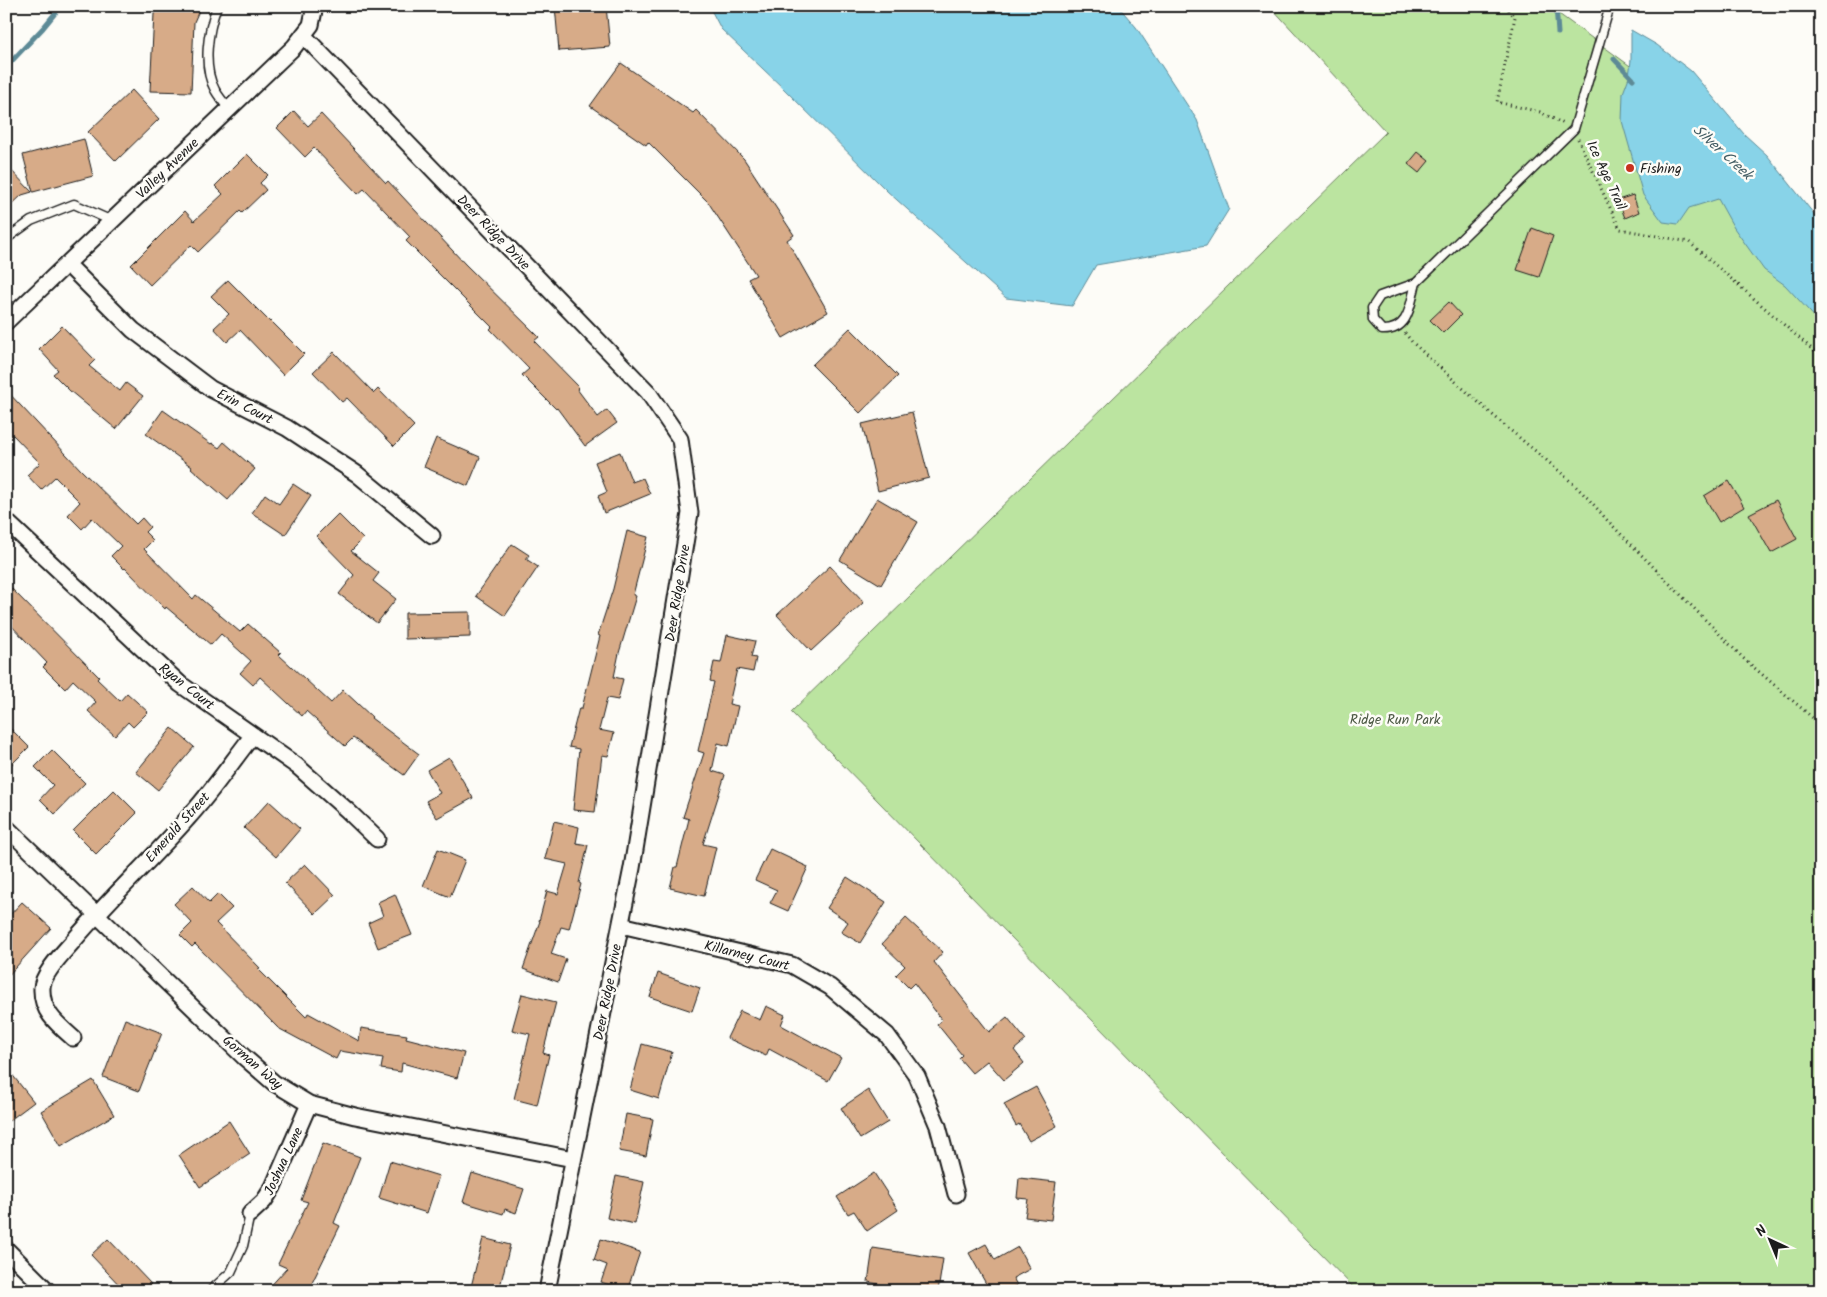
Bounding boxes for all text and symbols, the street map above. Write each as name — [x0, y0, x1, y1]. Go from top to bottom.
water label: Silver Creek — [1687, 119, 1759, 188]
street label: Valley Avenue — [131, 132, 205, 205]
street label: Ice Age Trail — [1580, 137, 1632, 215]
place label: Fishing — [1640, 158, 1682, 180]
marker: Fishing — [1624, 162, 1636, 174]
street label: Deer Ridge Drive — [451, 190, 536, 276]
street label: Erin Court — [212, 383, 277, 431]
street label: Deer Ridge Drive — [659, 542, 697, 643]
street label: Ryan Court — [154, 658, 220, 716]
park label: Ridge Run Park — [1350, 709, 1441, 731]
street label: Emerald Street — [140, 787, 216, 868]
street label: Killarney Court — [702, 935, 792, 977]
street label: Deer Ridge Drive — [588, 941, 628, 1042]
street label: Gorman Way — [217, 1030, 288, 1096]
street label: Joshua Lane — [258, 1123, 310, 1199]
north arrow — [1744, 1214, 1794, 1264]
text: N — [1751, 1220, 1773, 1242]

